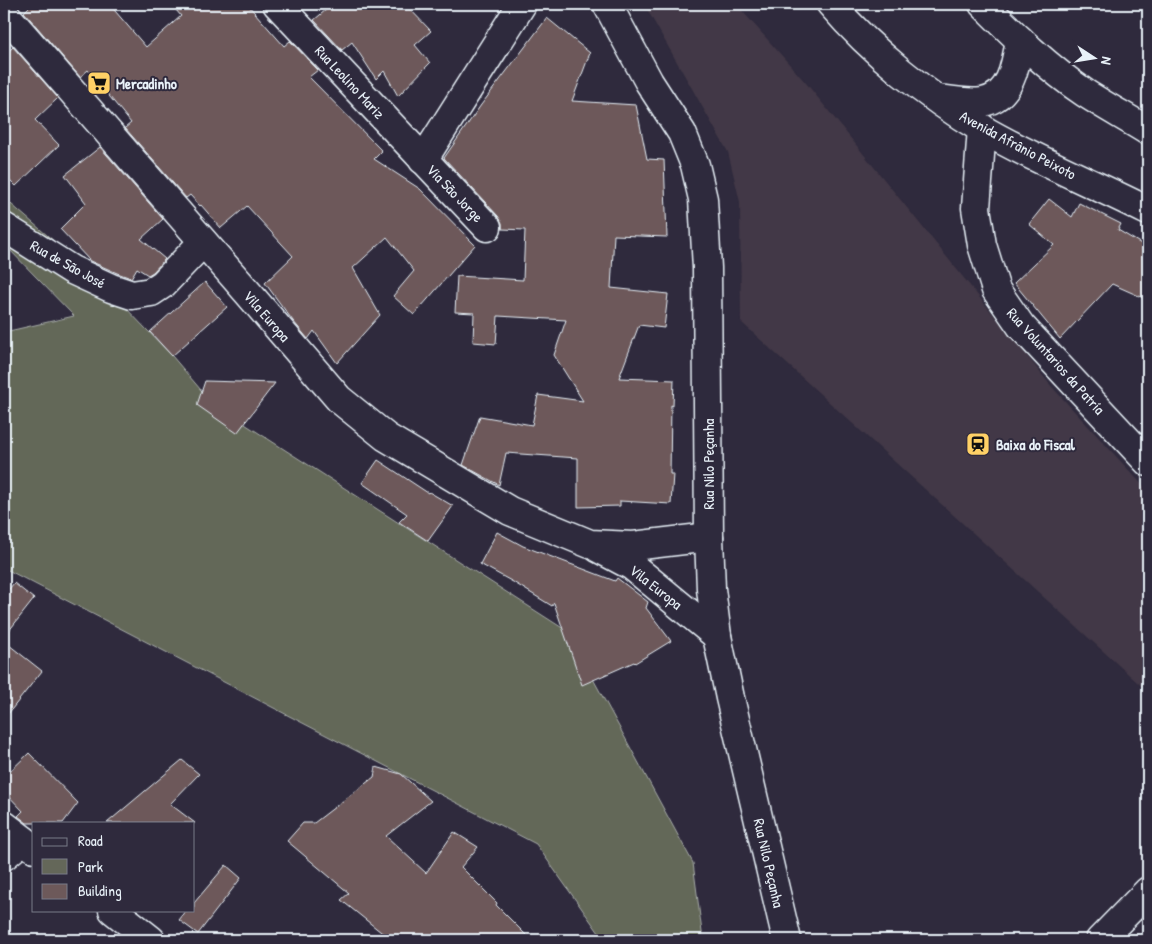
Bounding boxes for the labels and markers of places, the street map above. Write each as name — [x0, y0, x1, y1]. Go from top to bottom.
supermarket icon: Mercadinho — [86, 70, 112, 96]
place label: Mercadinho — [116, 73, 177, 94]
station icon: Baixa do Fiscal — [965, 431, 991, 457]
place label: Baixa do Fiscal — [996, 434, 1076, 455]

